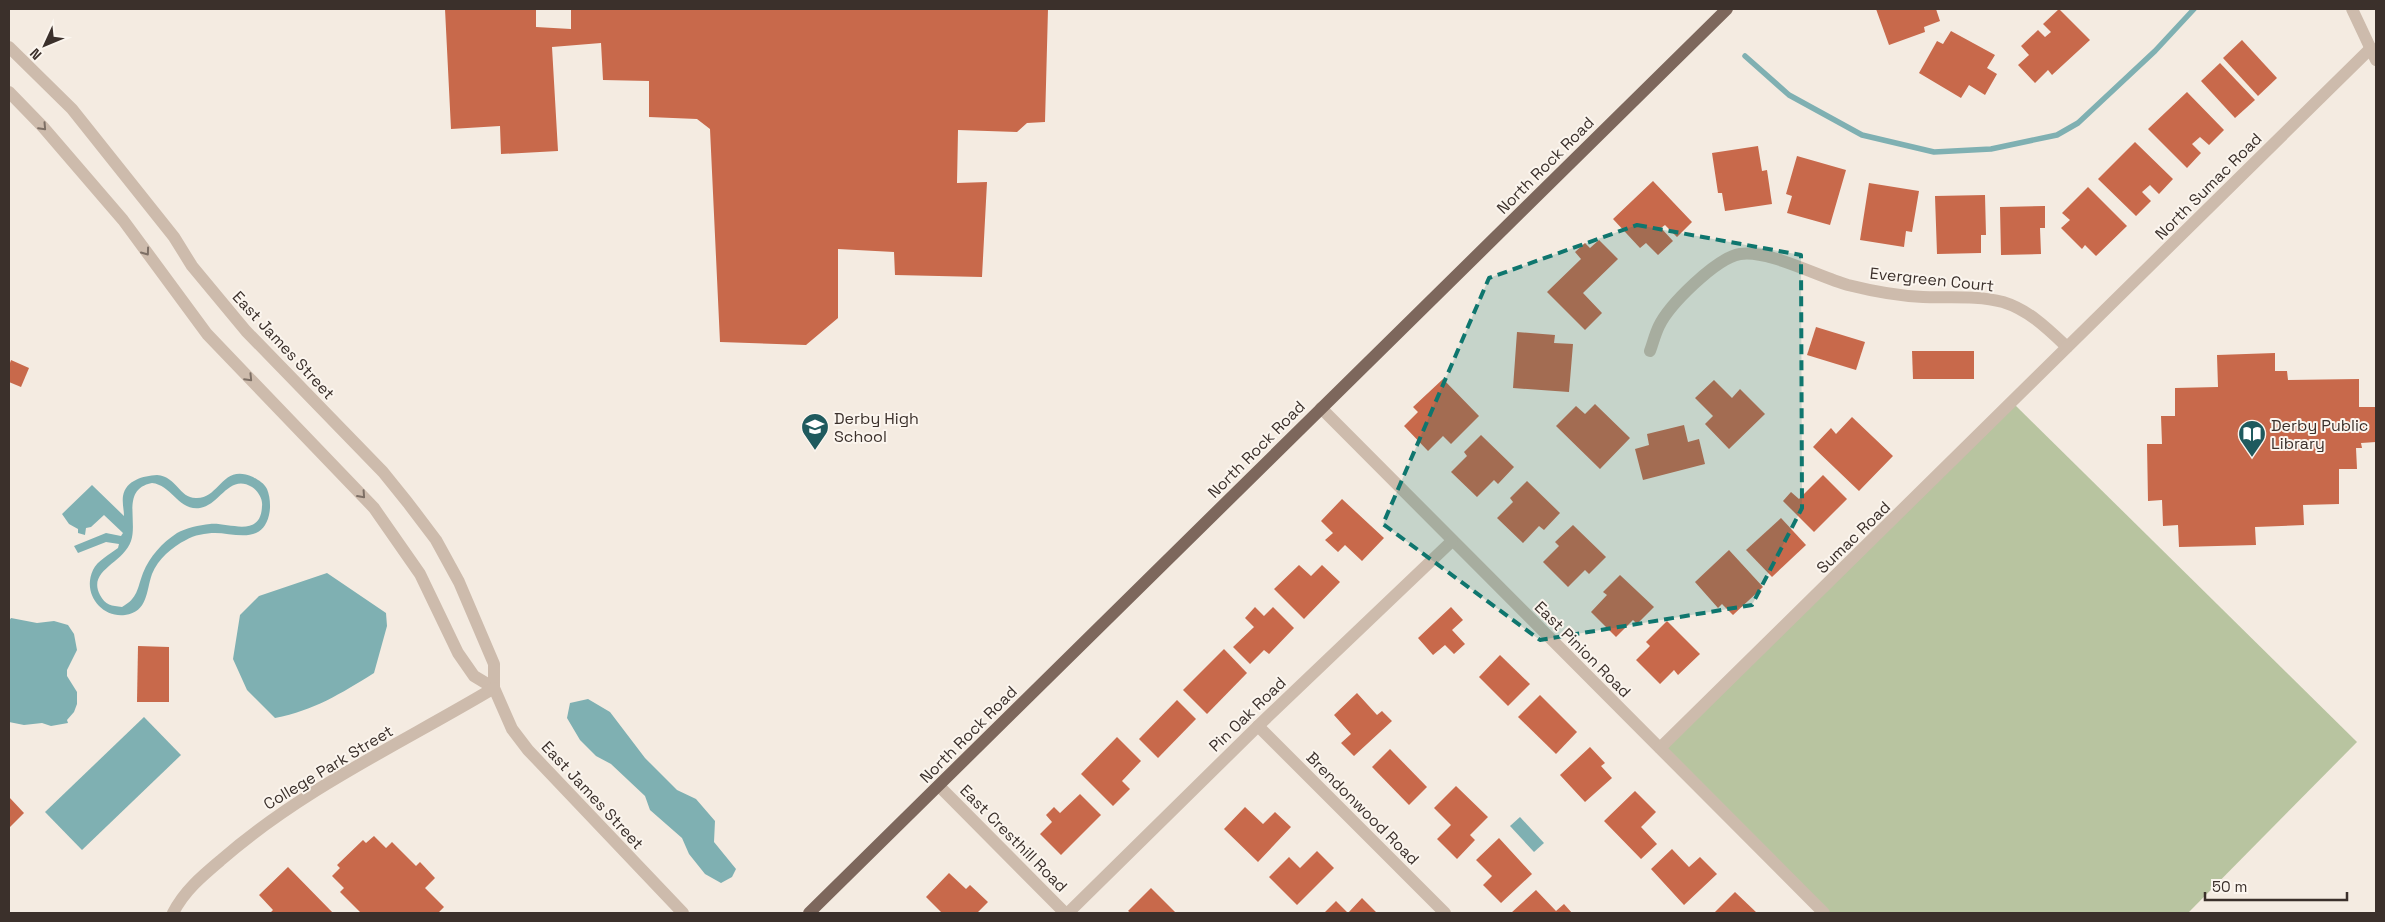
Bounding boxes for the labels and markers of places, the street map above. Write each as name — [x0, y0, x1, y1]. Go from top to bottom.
place label: Derby High School — [834, 408, 919, 447]
school or university icon: Derby High School — [800, 412, 830, 451]
place label: Derby Public Library — [2271, 415, 2368, 454]
library icon: Derby Public Library — [2237, 419, 2267, 458]

